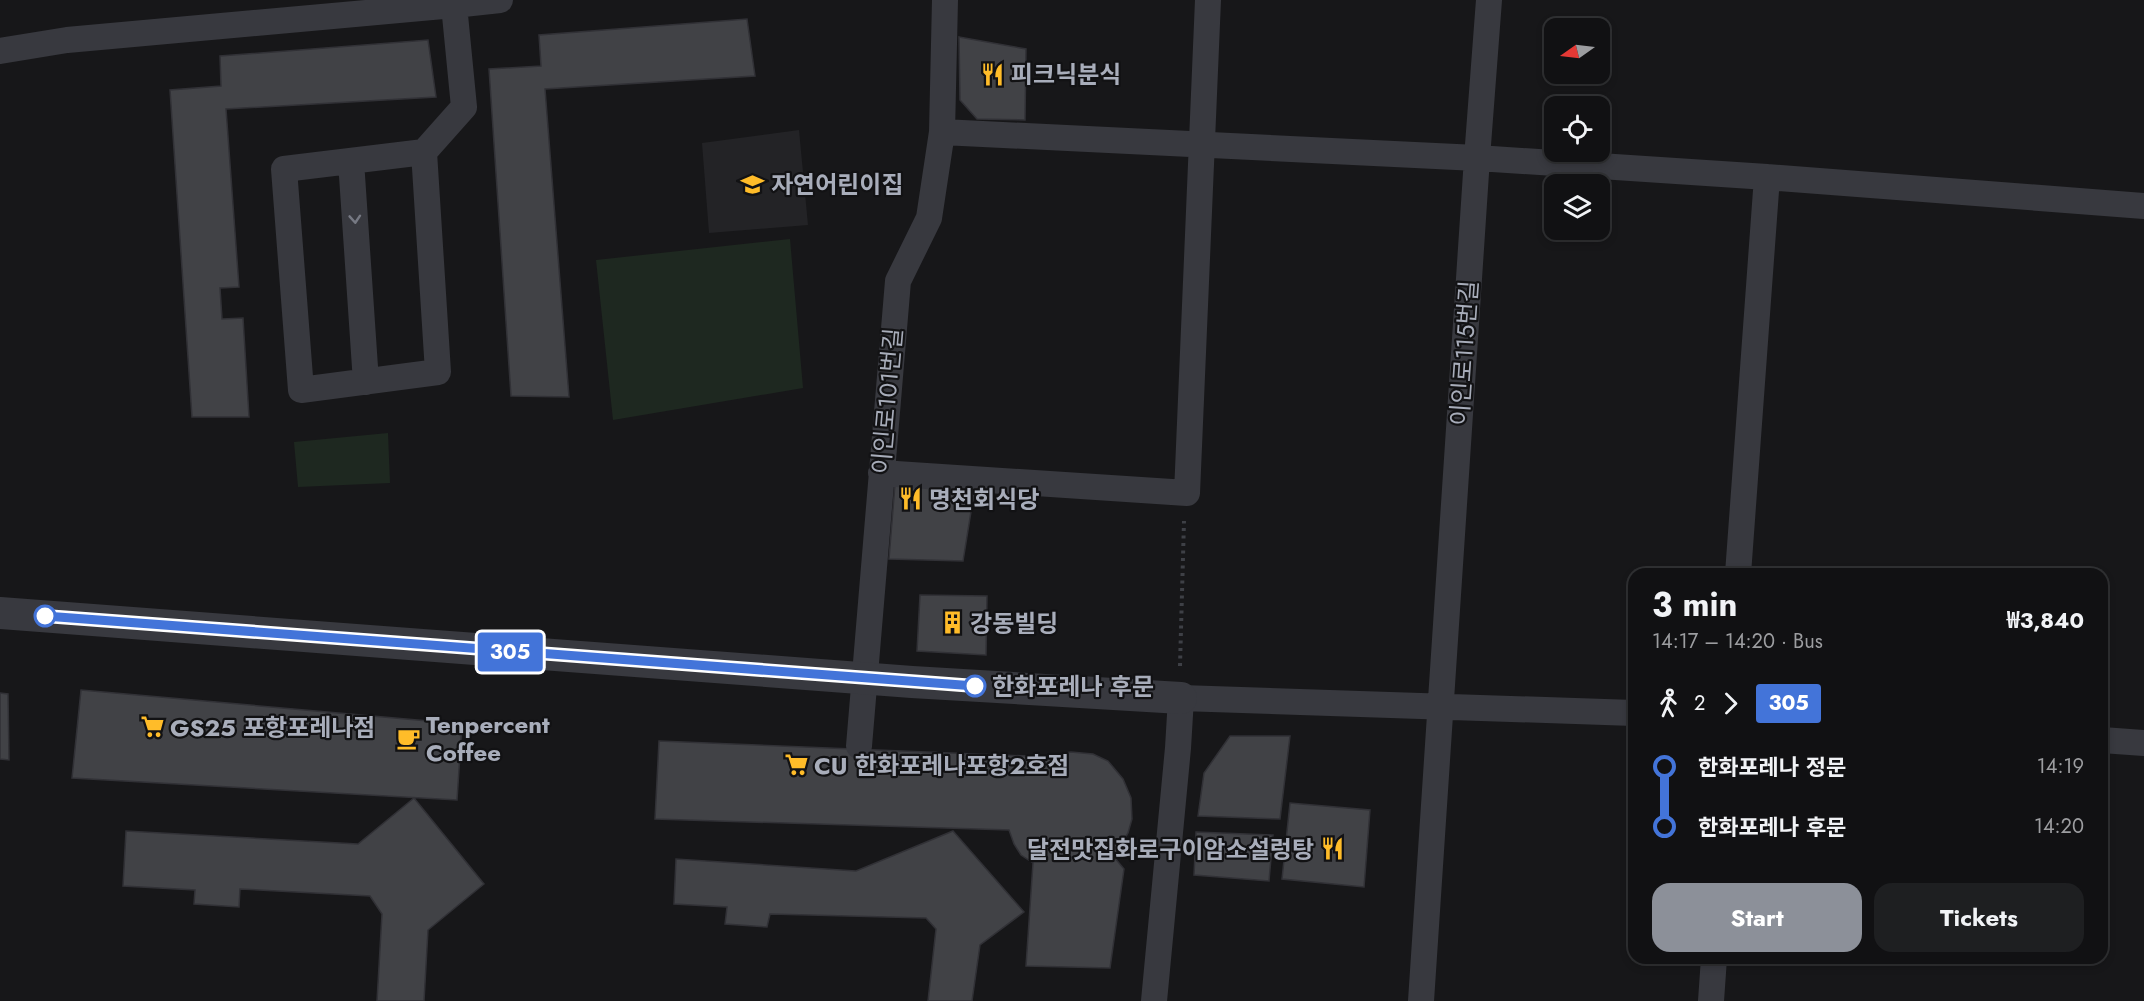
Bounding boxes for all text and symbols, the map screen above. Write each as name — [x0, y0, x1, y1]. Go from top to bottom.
north arrow — [1544, 18, 1610, 84]
map controls — [1544, 18, 1610, 240]
place label: 피크닉분식 — [1011, 57, 1121, 92]
restaurant icon: 피크닉분식 — [980, 61, 1006, 87]
button: locate — [1544, 96, 1610, 162]
place label: 자연어린이집 — [771, 167, 903, 202]
school or university icon: 자연어린이집 — [740, 171, 766, 197]
button: layers — [1544, 174, 1610, 240]
one-way arrow — [348, 214, 361, 223]
street label: 이인로115번길 — [1441, 279, 1487, 427]
street label: 이인로101번길 — [863, 327, 911, 475]
place label: 명천회식당 — [929, 482, 1039, 517]
restaurant icon: 명천회식당 — [898, 486, 924, 512]
text: 3 min — [1652, 581, 1738, 628]
text: ₩3,840 — [2007, 604, 2084, 636]
unlabelled marker — [34, 605, 56, 627]
place label: 강동빌딩 — [970, 606, 1058, 641]
building icon: 강동빌딩 — [939, 610, 965, 636]
text: 14:17 – 14:20 · Bus — [1652, 627, 1823, 656]
line badge: 305 — [476, 632, 544, 672]
text: 305 — [490, 637, 530, 667]
place label: 한화포레나 후문 — [992, 669, 1154, 704]
marker: 한화포레나 후문 — [964, 675, 986, 697]
icon: walk — [1652, 687, 1685, 720]
icon: forward — [1714, 687, 1747, 720]
text: 305 — [1768, 688, 1809, 718]
text: 2 — [1694, 689, 1705, 718]
place label: Tenpercent Coffee — [426, 707, 550, 770]
place label: GS25 포항포레나점 — [170, 710, 375, 745]
supermarket icon: GS25 포항포레나점 — [139, 714, 165, 740]
cafe icon: Tenpercent Coffee — [395, 725, 421, 751]
place label: CU 한화포레나포항2호점 — [814, 748, 1069, 783]
text: 한화포레나 정문 — [1698, 751, 1846, 783]
supermarket icon: CU 한화포레나포항2호점 — [783, 752, 809, 778]
text: 14:19 — [2037, 752, 2084, 781]
text: 한화포레나 후문 — [1698, 811, 1846, 843]
text: 14:20 — [2034, 812, 2084, 841]
place label: 달전맛집화로구이암소설렁탕 — [1027, 832, 1314, 867]
restaurant icon: 달전맛집화로구이암소설렁탕 — [1319, 836, 1345, 862]
button: Start — [1652, 883, 1862, 952]
button: Tickets — [1874, 883, 2084, 952]

